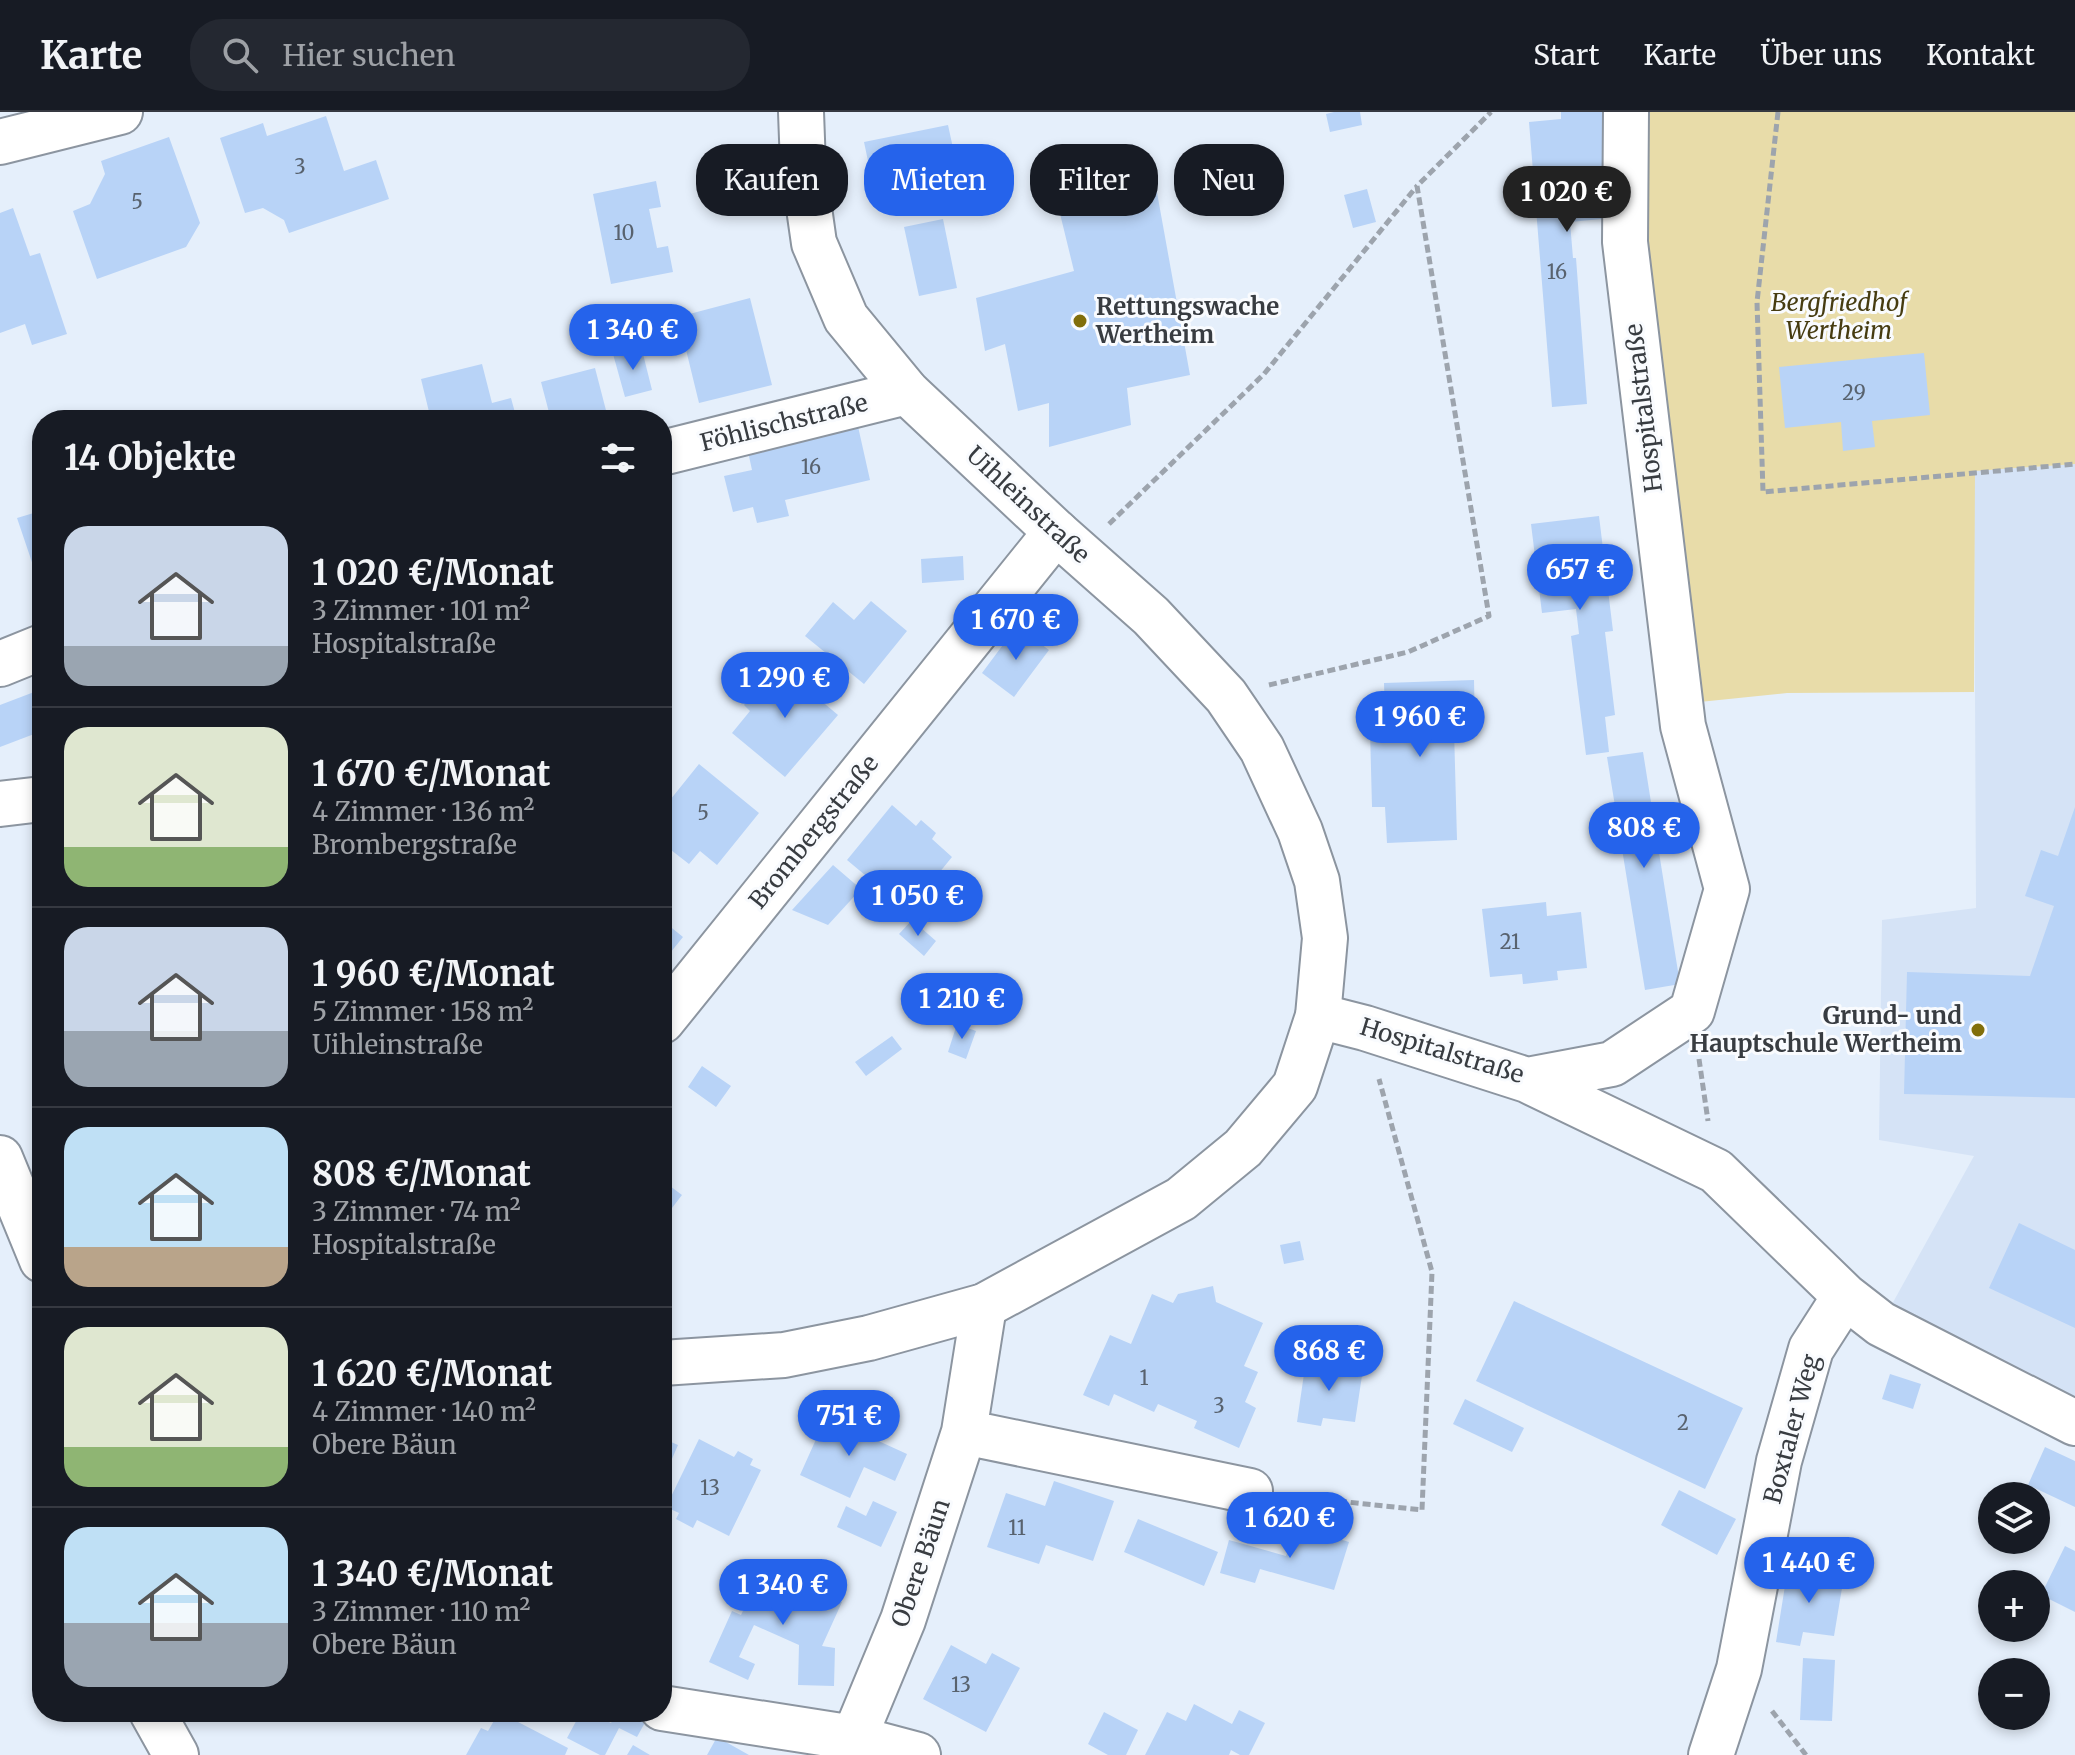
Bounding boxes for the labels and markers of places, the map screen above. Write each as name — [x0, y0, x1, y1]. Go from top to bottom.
pin: 1 020 € — [1493, 166, 1641, 234]
place label: Rettungswache Wertheim — [1095, 291, 1279, 350]
pin: 1 340 € — [559, 304, 707, 372]
marker: Rettungswache Wertheim — [1071, 312, 1089, 330]
pin: 657 € — [1524, 544, 1636, 612]
pin: 1 670 € — [942, 594, 1090, 662]
pin: 1 290 € — [711, 652, 859, 720]
pin: 1 960 € — [1346, 691, 1494, 759]
pin: 808 € — [1588, 802, 1700, 870]
pin: 1 050 € — [844, 870, 992, 938]
pin: 1 210 € — [888, 973, 1036, 1041]
place label: Grund- und Hauptschule Wertheim — [1690, 1000, 1962, 1059]
marker: Grund- und Hauptschule Wertheim — [1969, 1021, 1987, 1039]
pin: 868 € — [1273, 1325, 1385, 1393]
pin: 751 € — [793, 1390, 905, 1458]
pin: 1 620 € — [1216, 1492, 1364, 1560]
pin: 1 440 € — [1735, 1537, 1883, 1605]
pin: 1 340 € — [709, 1559, 857, 1627]

